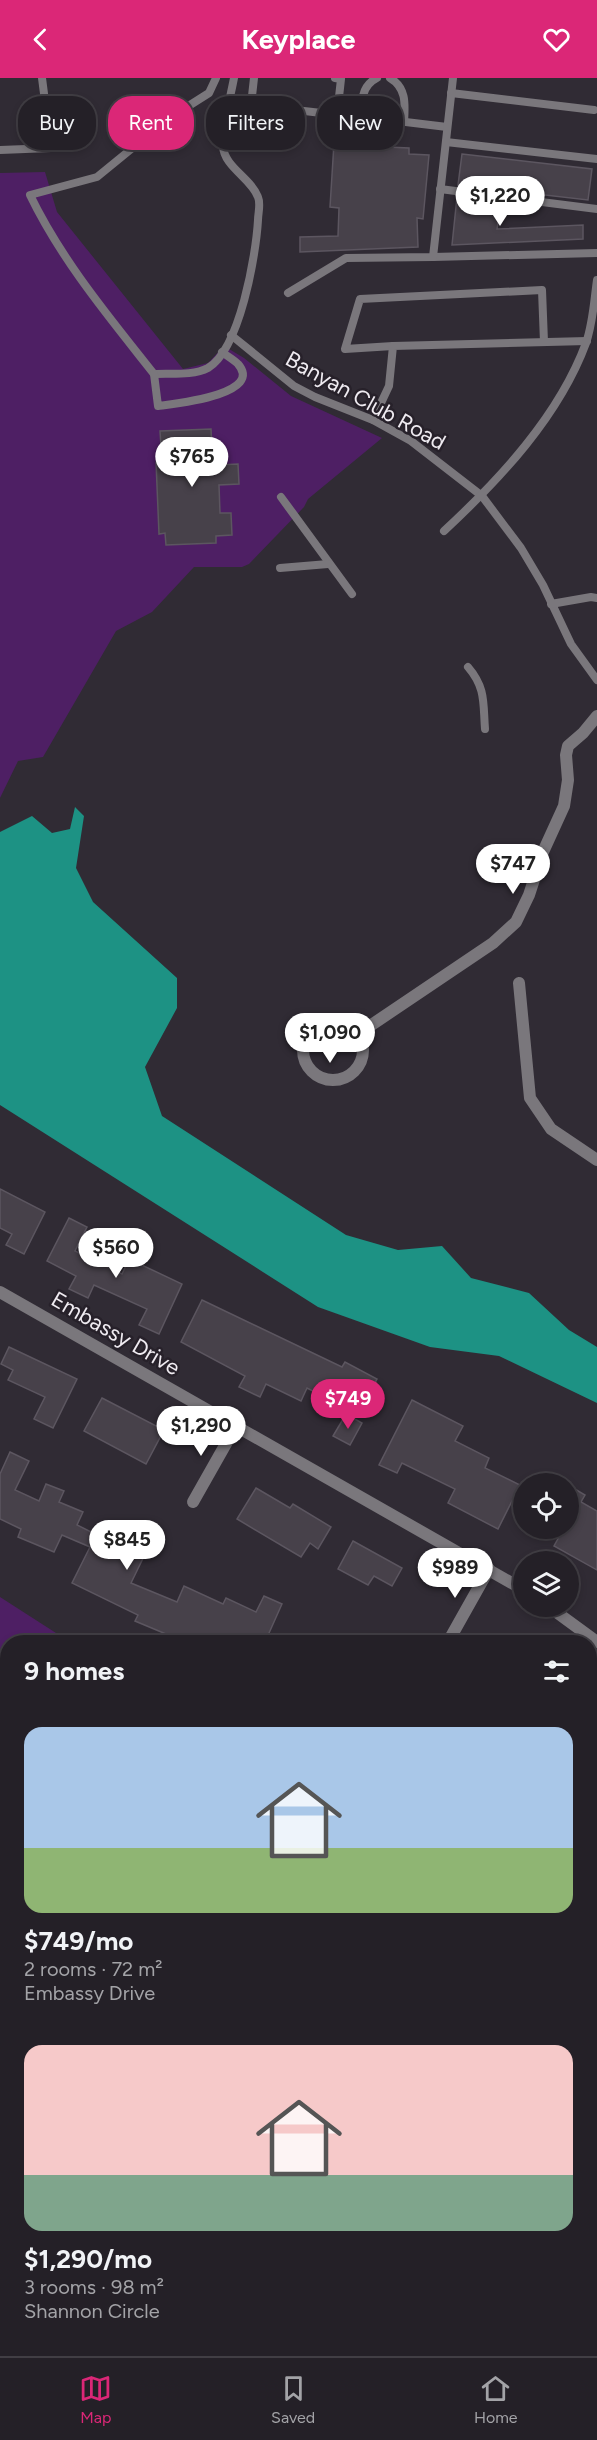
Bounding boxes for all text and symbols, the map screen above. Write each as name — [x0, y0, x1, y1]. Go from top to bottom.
icon: back — [24, 23, 57, 56]
text: Keyplace — [241, 23, 356, 56]
icon: heart — [540, 23, 573, 56]
chip: Buy — [18, 96, 96, 150]
chip: Rent — [108, 96, 194, 150]
chip: Filters — [206, 96, 305, 150]
chip: New — [317, 96, 403, 150]
pin: $1,220 — [451, 176, 549, 227]
text: $1,220 — [470, 183, 530, 207]
street label: Banyan Club Road — [281, 345, 451, 456]
pin: $765 — [156, 437, 228, 488]
text: $765 — [169, 444, 215, 468]
pin: $747 — [477, 844, 549, 895]
text: $747 — [490, 851, 536, 875]
pin: $1,090 — [281, 1013, 379, 1064]
text: $1,090 — [299, 1020, 361, 1044]
pin: $560 — [80, 1228, 152, 1279]
text: $560 — [92, 1235, 140, 1259]
street label: Embassy Drive — [47, 1286, 185, 1381]
pin: $749 — [312, 1379, 384, 1430]
text: $749 — [325, 1386, 371, 1410]
pin: $1,290 — [152, 1406, 250, 1457]
text: $1,290 — [171, 1413, 231, 1437]
map controls — [513, 1473, 579, 1617]
button: locate — [513, 1473, 579, 1539]
pin: $845 — [91, 1520, 163, 1571]
text: $845 — [103, 1527, 151, 1551]
pin: $989 — [419, 1548, 491, 1599]
button: layers — [513, 1551, 579, 1617]
text: $989 — [432, 1555, 478, 1579]
text: 9 homes — [24, 1655, 124, 1687]
icon: filters — [540, 1655, 573, 1688]
icon: home — [245, 1766, 353, 1874]
text: $749/mo — [24, 1925, 133, 1957]
text: 2 rooms · 72 m² — [24, 1957, 162, 1981]
text: Embassy Drive — [24, 1981, 155, 2005]
icon: home — [245, 2084, 353, 2192]
text: $1,290/mo — [24, 2243, 152, 2275]
text: 3 rooms · 98 m² — [24, 2275, 164, 2299]
text: Shannon Circle — [24, 2299, 160, 2323]
tab: Map — [79, 2372, 112, 2427]
tab: Saved — [271, 2372, 315, 2427]
tab: Home — [474, 2372, 518, 2427]

